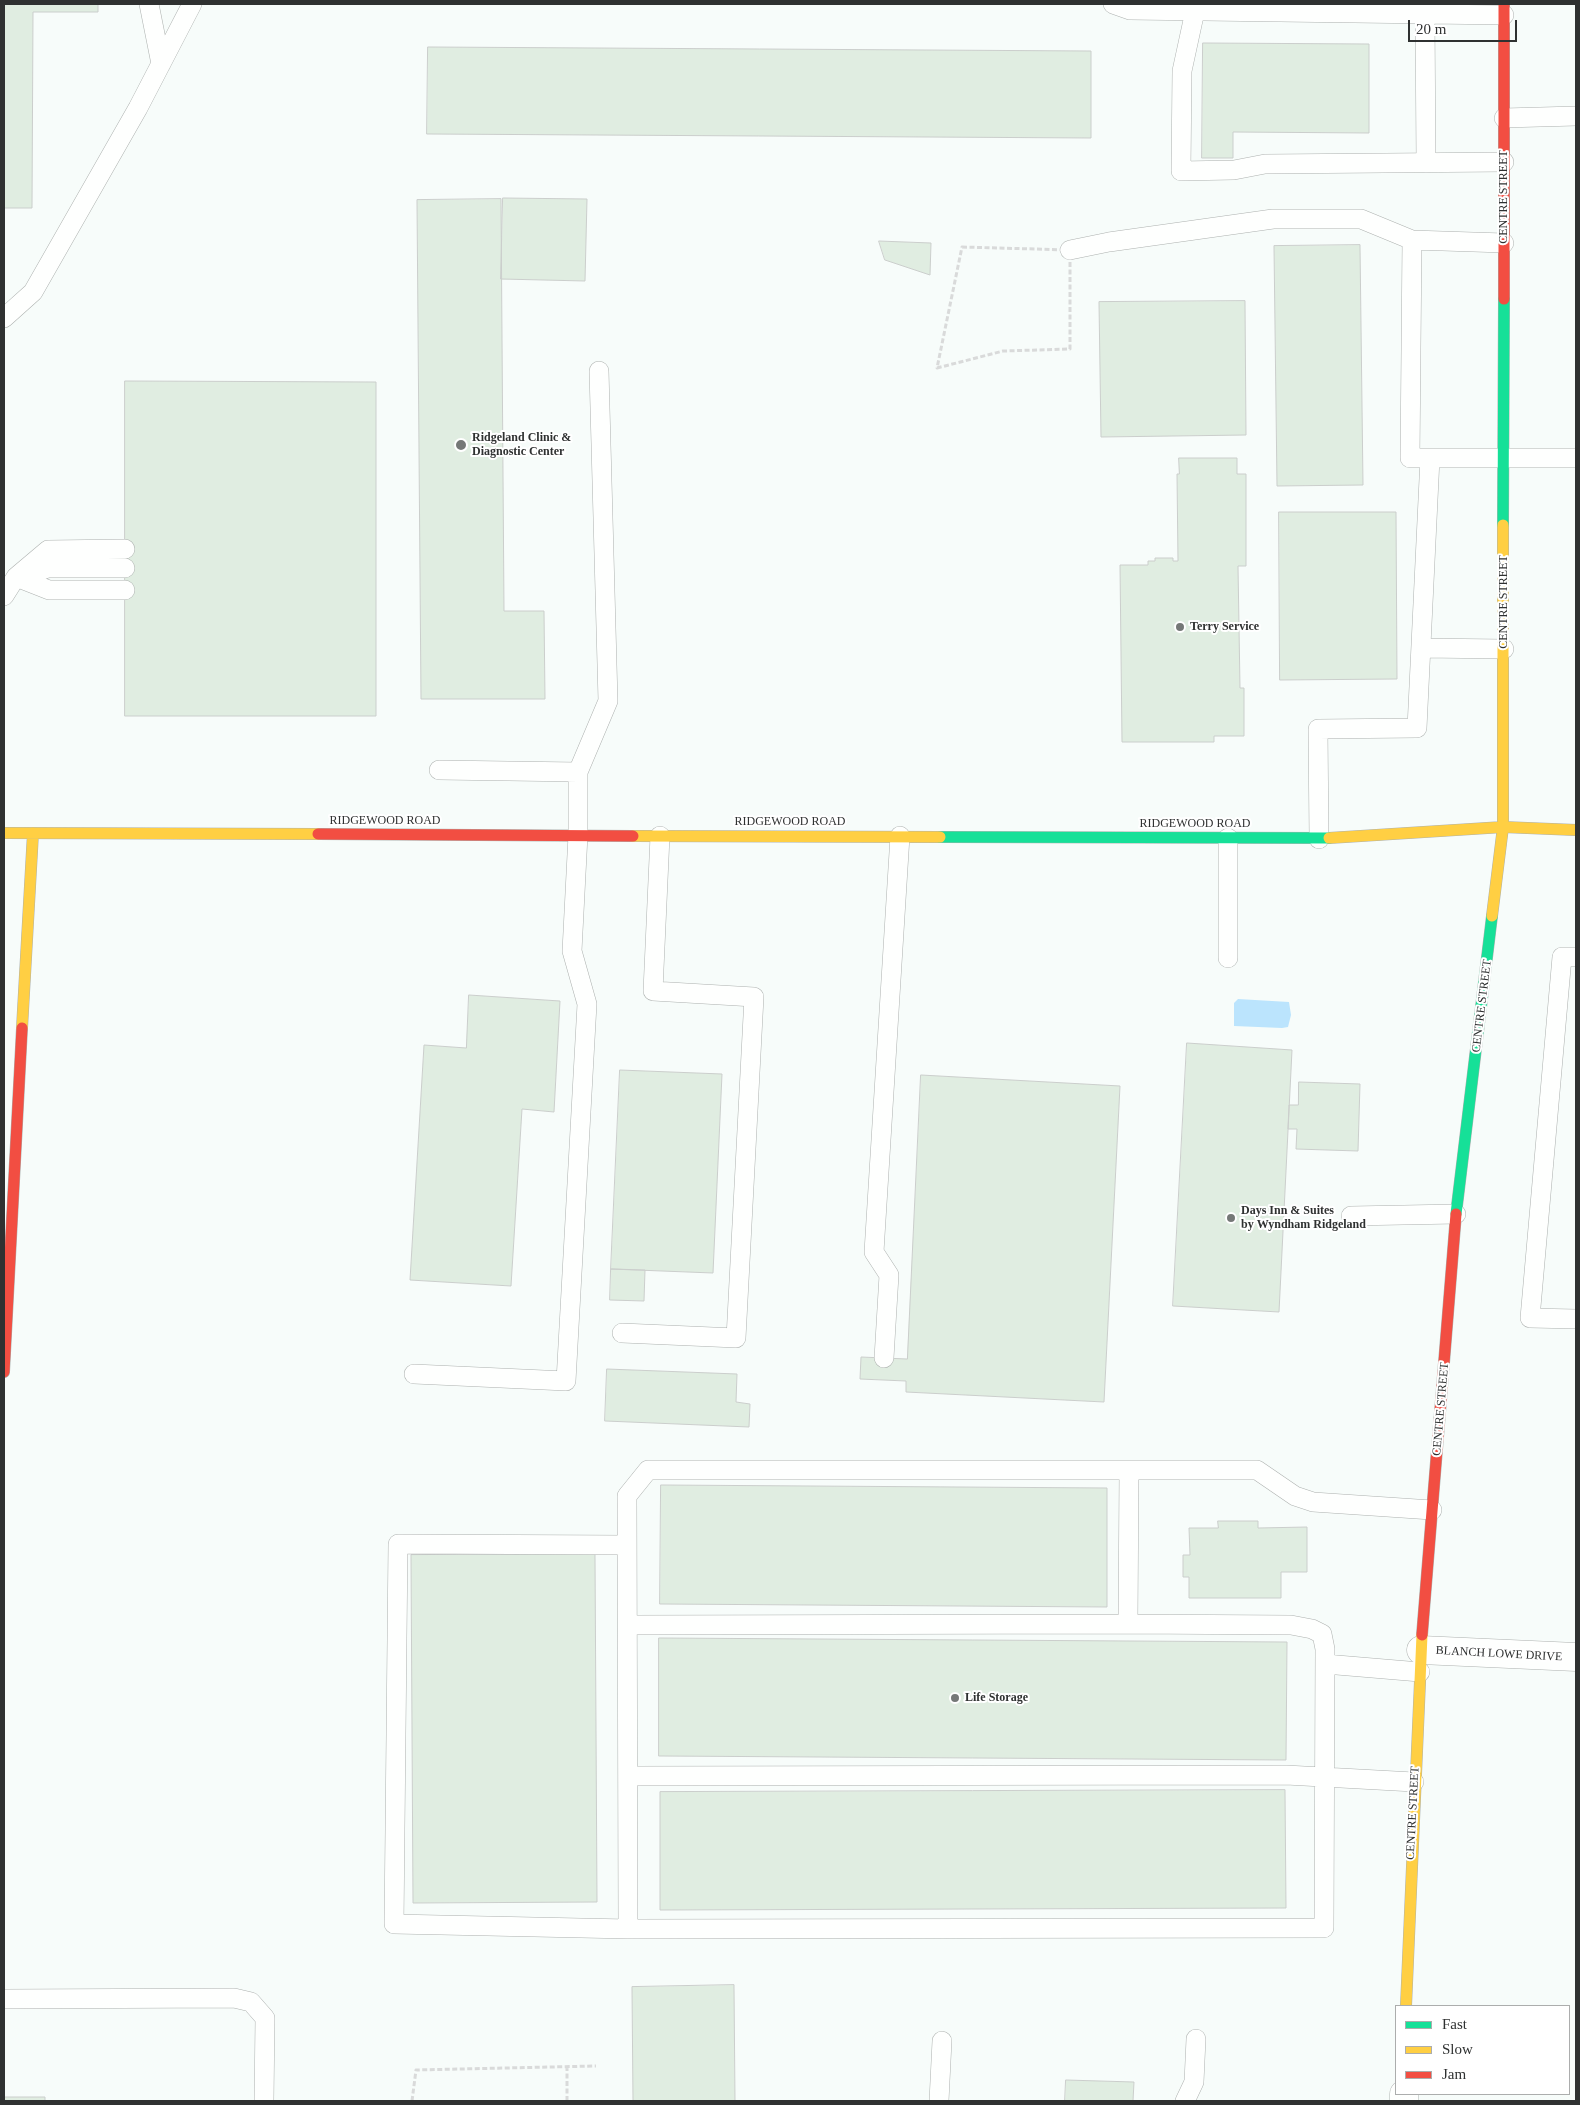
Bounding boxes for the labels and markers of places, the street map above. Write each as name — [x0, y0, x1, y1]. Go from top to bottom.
place label: Ridgeland Clinic & Diagnostic Center — [472, 431, 571, 459]
marker: Ridgeland Clinic & Diagnostic Center — [454, 438, 468, 452]
place label: Terry Service — [1190, 620, 1259, 634]
marker: Terry Service — [1174, 621, 1186, 633]
place label: Days Inn & Suites by Wyndham Ridgeland — [1241, 1204, 1366, 1232]
marker: Days Inn & Suites by Wyndham Ridgeland — [1225, 1212, 1237, 1224]
place label: Life Storage — [965, 1691, 1028, 1705]
marker: Life Storage — [949, 1692, 961, 1704]

